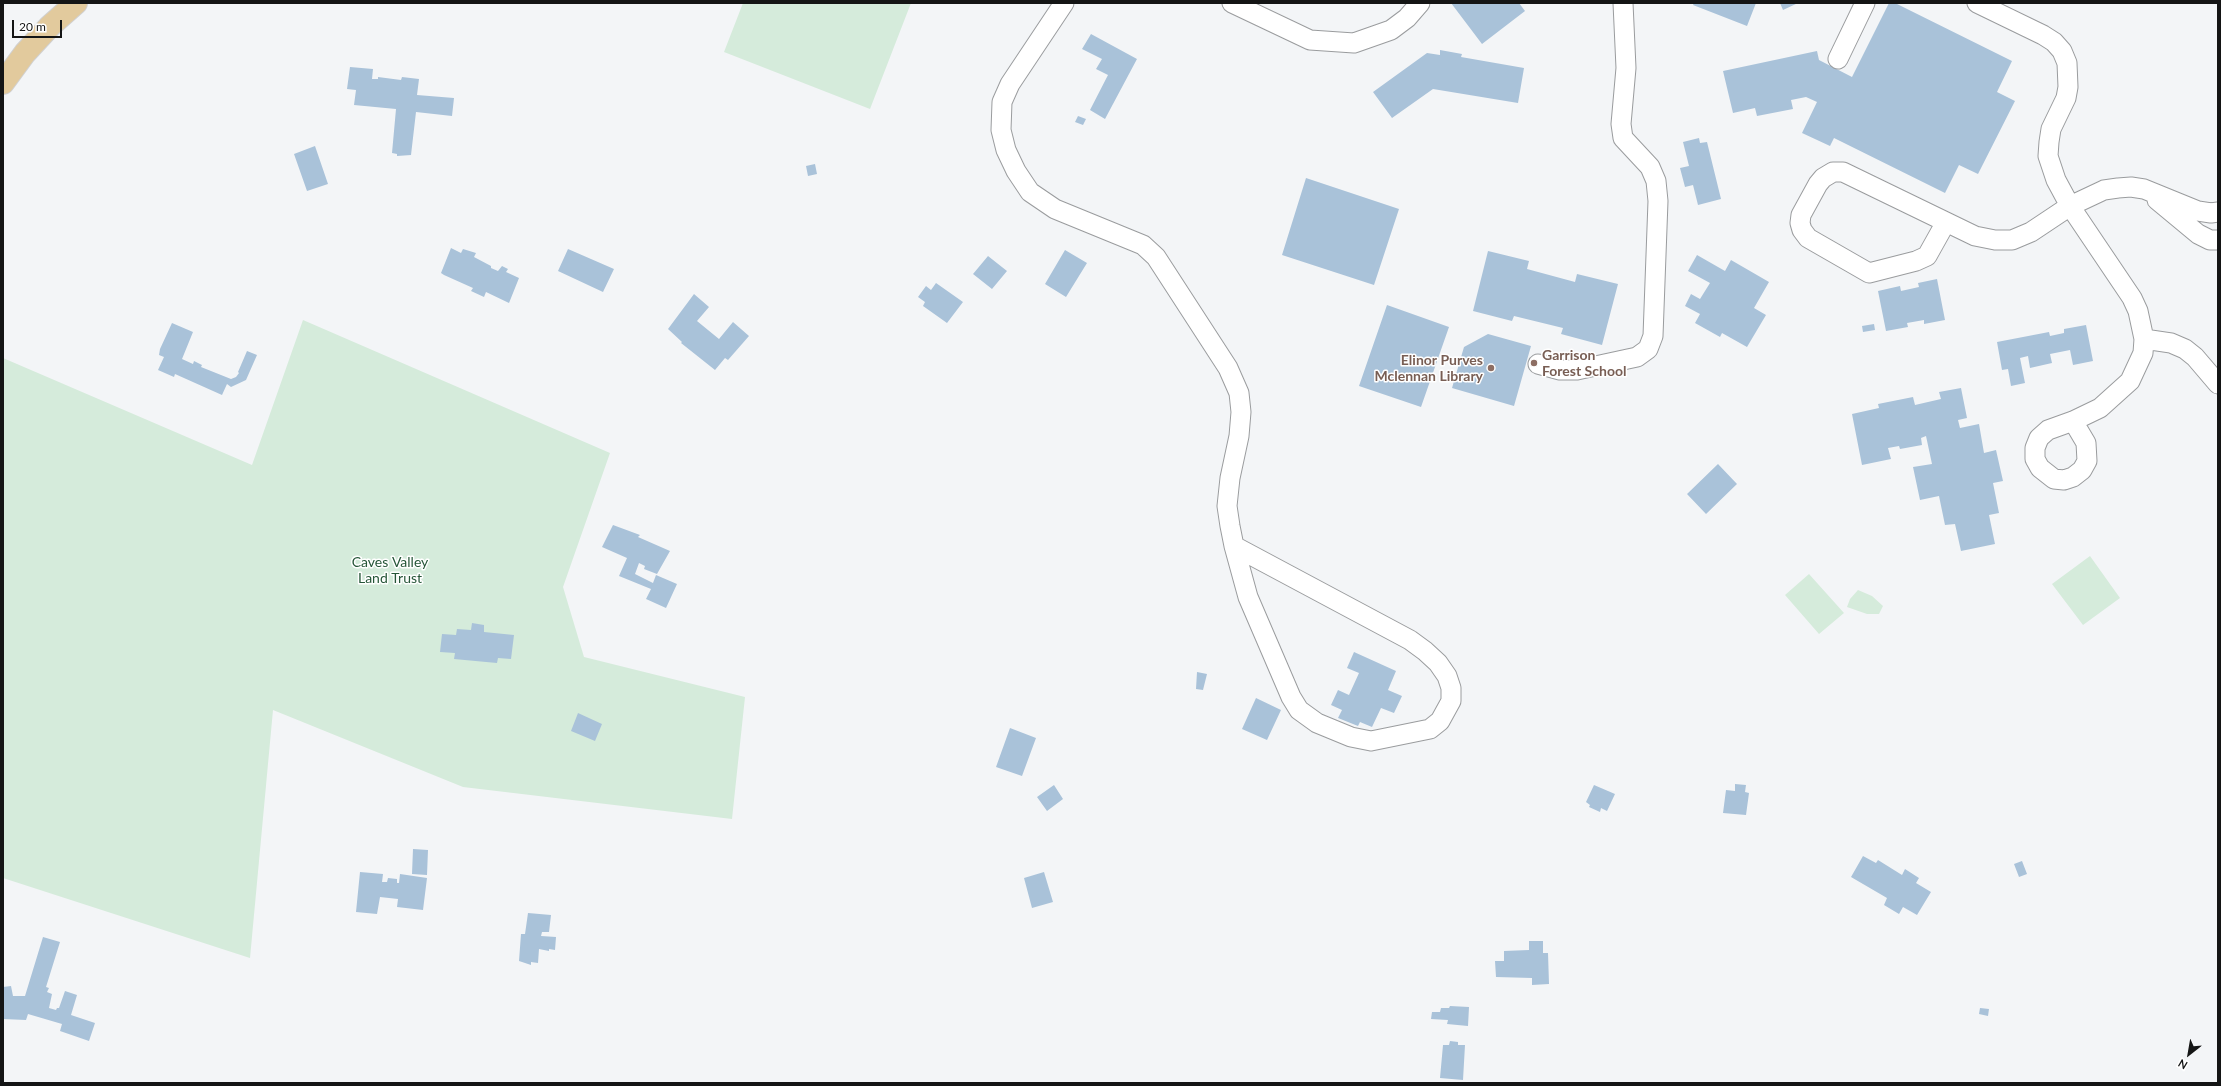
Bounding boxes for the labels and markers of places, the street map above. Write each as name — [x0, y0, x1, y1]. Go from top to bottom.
place label: Garrison Forest School — [1542, 347, 1626, 380]
place label: Elinor Purves Mclennan Library — [1374, 352, 1483, 384]
marker: Garrison Forest School — [1529, 358, 1539, 368]
marker: Elinor Purves Mclennan Library — [1486, 363, 1496, 373]

